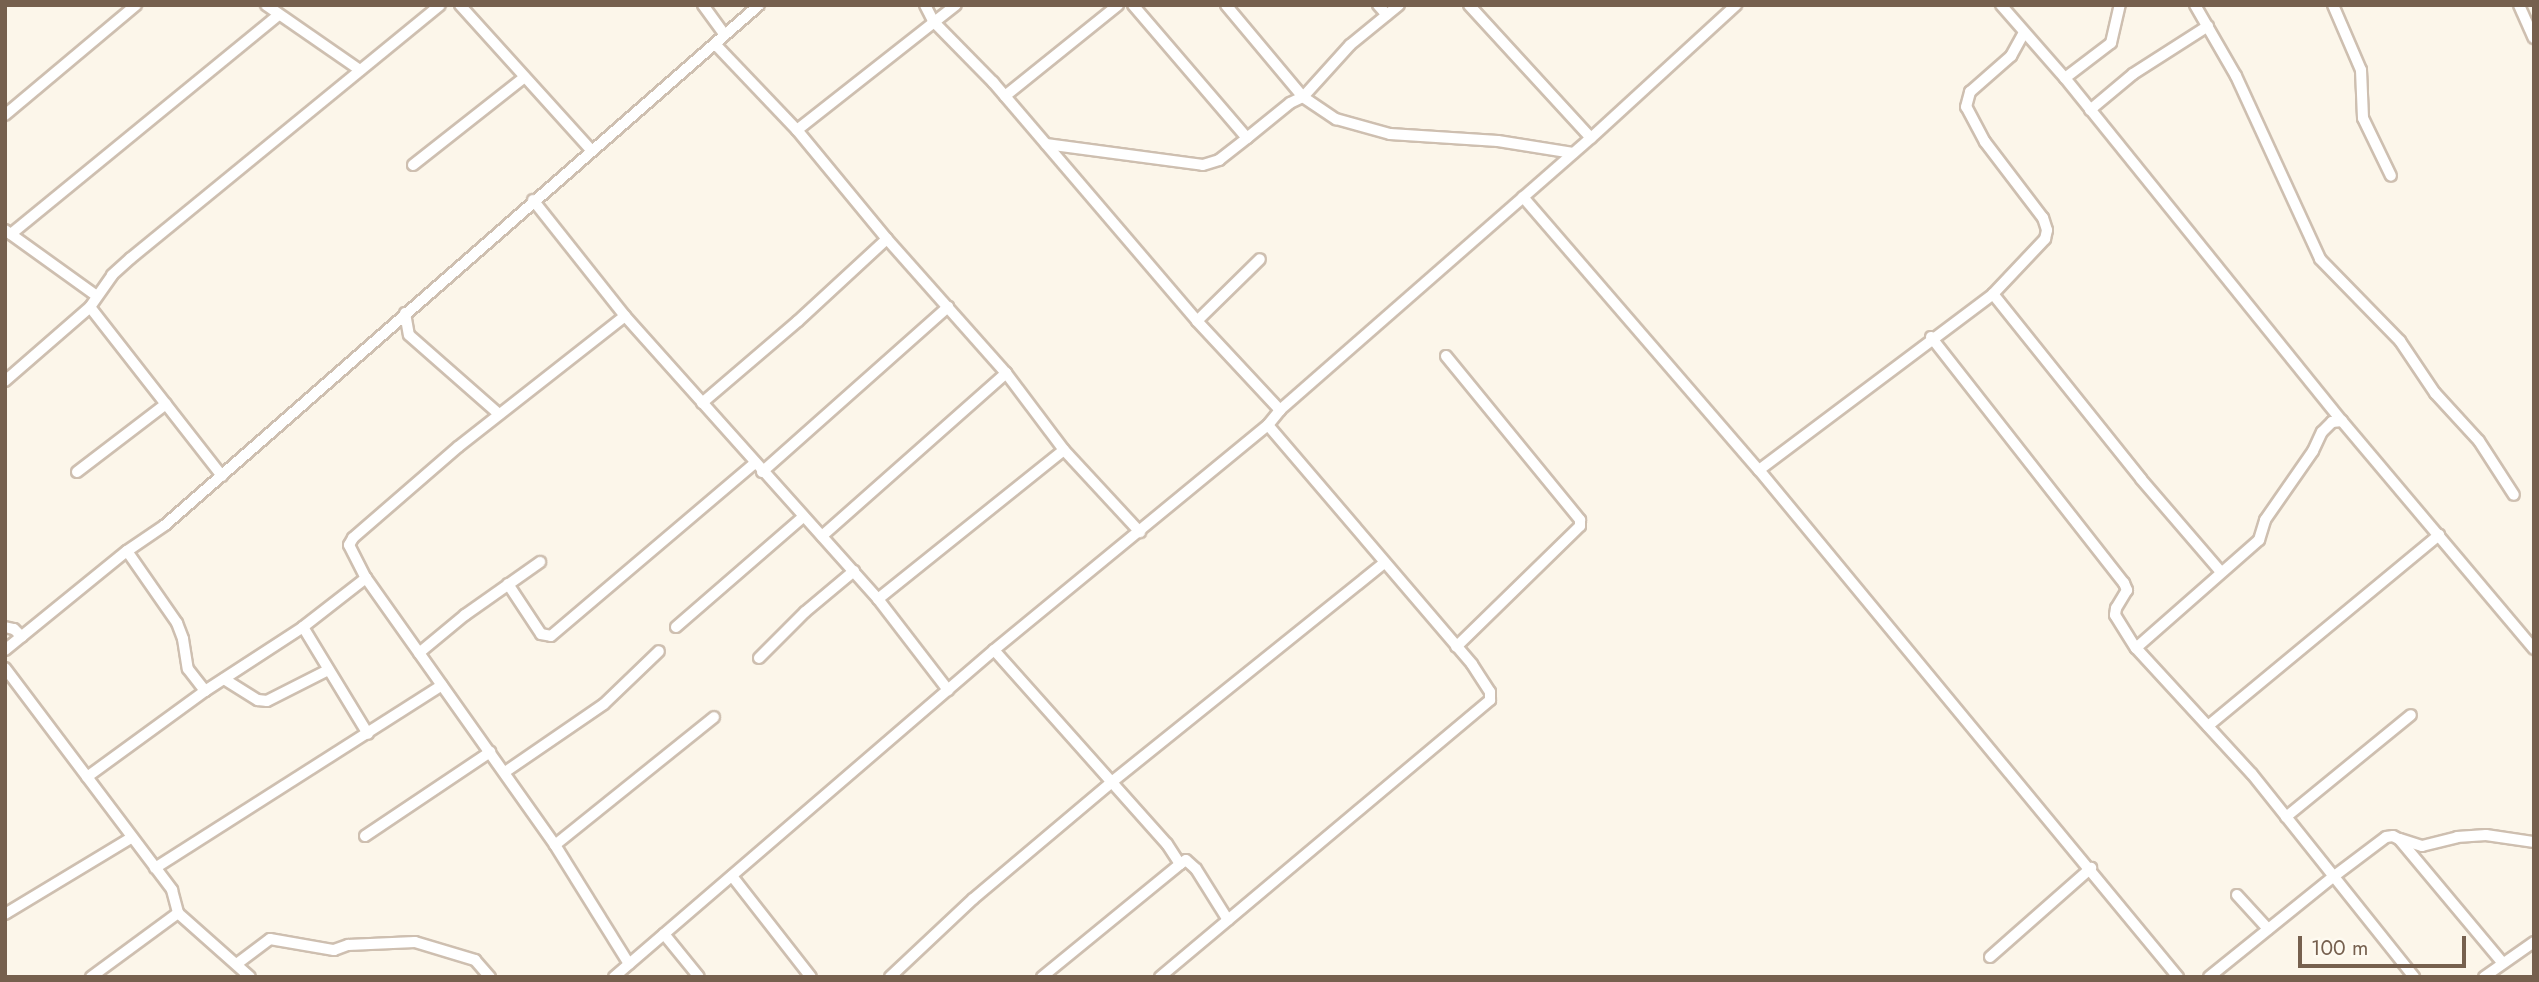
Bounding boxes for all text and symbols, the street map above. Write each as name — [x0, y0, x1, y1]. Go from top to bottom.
scale bar — [2301, 922, 2469, 966]
text: 100 m — [2311, 933, 2368, 963]

